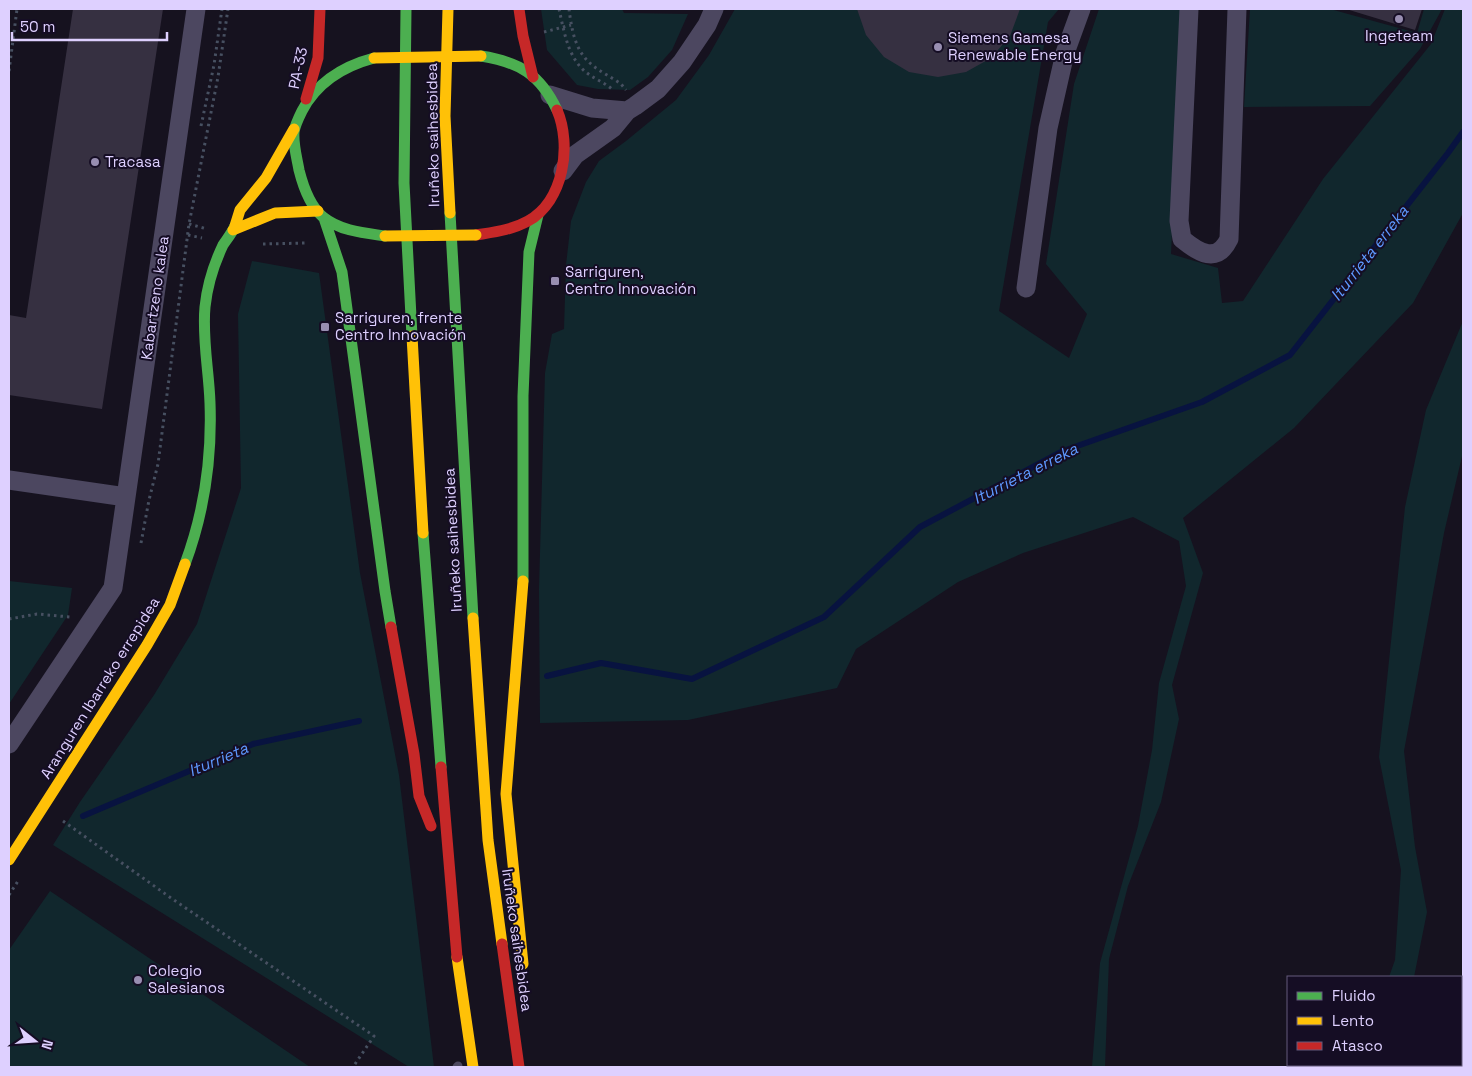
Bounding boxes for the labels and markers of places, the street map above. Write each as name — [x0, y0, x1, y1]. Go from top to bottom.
marker: Ingeteam — [1393, 13, 1405, 25]
place label: Ingeteam — [1365, 26, 1433, 45]
place label: Siemens Gamesa Renewable Energy — [948, 28, 1082, 64]
marker: Siemens Gamesa Renewable Energy — [932, 41, 944, 53]
place label: Tracasa — [105, 152, 161, 171]
marker: Tracasa — [89, 156, 101, 168]
place label: Sarriguren, Centro Innovación — [565, 262, 696, 298]
marker: Sarriguren, Centro Innovación — [549, 275, 561, 287]
place label: Sarriguren, frente Centro Innovación — [335, 308, 466, 344]
marker: Sarriguren, frente Centro Innovación — [319, 321, 331, 333]
place label: Colegio Salesianos — [148, 961, 225, 997]
marker: Colegio Salesianos — [132, 974, 144, 986]

